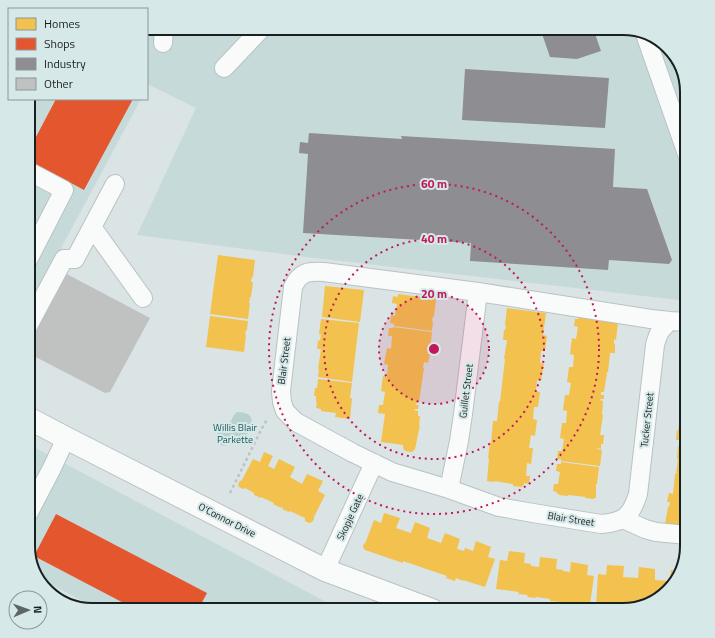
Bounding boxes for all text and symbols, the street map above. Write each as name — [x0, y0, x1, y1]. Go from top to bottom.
legend — [8, 8, 148, 100]
text: Homes — [44, 14, 80, 33]
text: Shops — [44, 34, 76, 53]
text: Industry — [44, 54, 86, 73]
text: Other — [44, 74, 73, 93]
text: 60 m — [421, 174, 447, 193]
text: 40 m — [421, 229, 447, 248]
text: 20 m — [421, 284, 447, 303]
street label: Blair Street — [274, 336, 294, 385]
centre of rings — [427, 342, 441, 356]
street label: Guillet Street — [455, 362, 477, 419]
street label: Tucker Street — [637, 391, 657, 448]
park label: Willis Blair Parkette — [213, 420, 257, 447]
street label: Skopje Gate — [333, 491, 367, 543]
street label: O'Connor Drive — [196, 499, 258, 541]
street label: Blair Street — [547, 508, 596, 530]
north arrow — [8, 590, 48, 630]
text: N — [30, 606, 46, 614]

